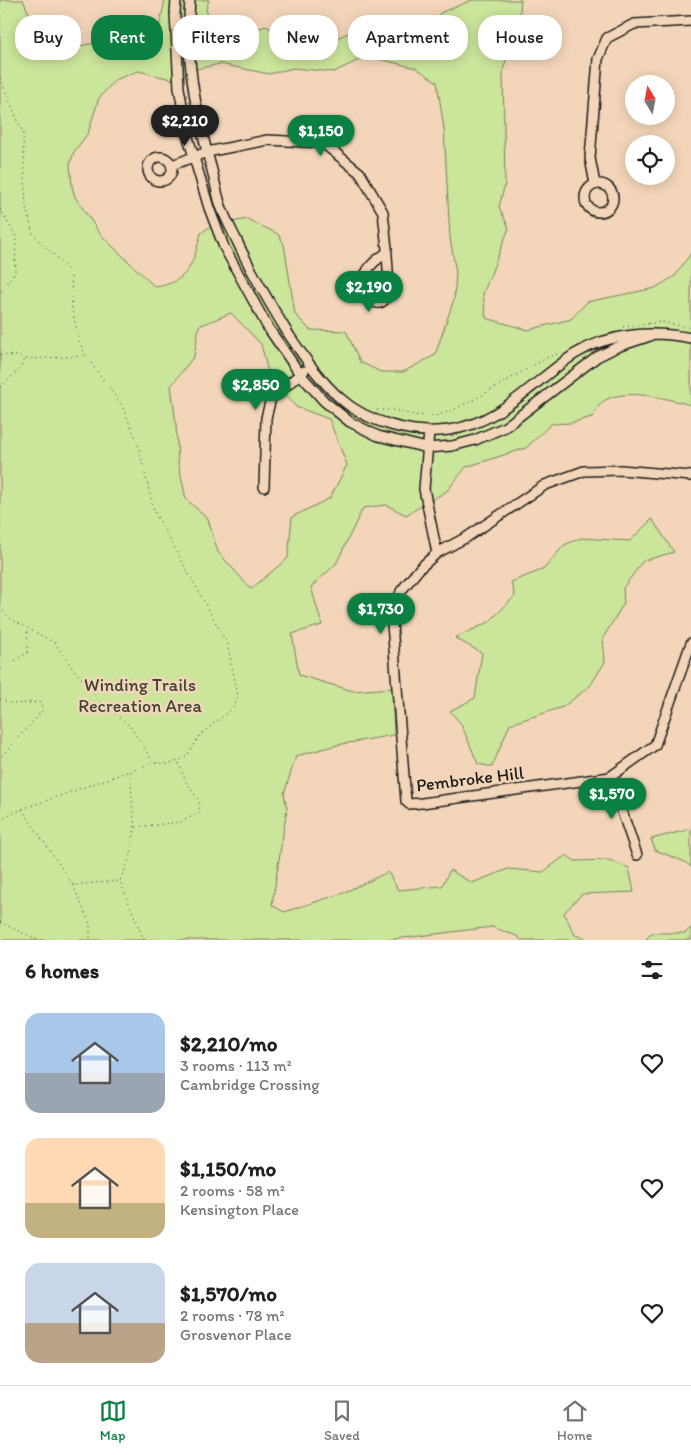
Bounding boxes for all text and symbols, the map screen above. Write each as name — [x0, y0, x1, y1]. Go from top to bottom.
chip: Buy — [15, 15, 81, 60]
chip: Rent — [91, 15, 163, 60]
chip: Filters — [173, 15, 259, 60]
chip: New — [269, 15, 338, 60]
chip: Apartment — [348, 15, 468, 60]
chip: House — [478, 15, 562, 60]
north arrow — [625, 75, 675, 125]
map controls — [625, 75, 675, 185]
pin: $2,210 — [144, 104, 226, 147]
text: $2,210 — [162, 111, 208, 130]
pin: $1,150 — [280, 114, 362, 157]
text: $1,150 — [298, 121, 344, 140]
button: locate — [625, 135, 675, 185]
pin: $2,190 — [328, 270, 410, 313]
text: $2,190 — [346, 277, 392, 296]
pin: $2,850 — [215, 368, 297, 411]
text: $2,850 — [232, 375, 280, 394]
pin: $1,730 — [340, 592, 422, 635]
text: $1,730 — [358, 599, 404, 618]
park label: Winding Trails Recreation Area — [78, 674, 202, 717]
street label: Pembroke Hill — [415, 761, 525, 797]
pin: $1,570 — [571, 778, 653, 820]
text: $1,570 — [589, 784, 635, 803]
icon: filters — [638, 956, 666, 984]
text: 6 homes — [25, 958, 99, 983]
text: $2,210/mo — [180, 1031, 278, 1056]
icon: home — [65, 1033, 125, 1093]
icon: heart — [638, 1049, 666, 1077]
text: 3 rooms · 113 m² — [180, 1056, 292, 1075]
text: Cambridge Crossing — [180, 1075, 320, 1094]
text: $1,150/mo — [180, 1156, 276, 1181]
icon: home — [65, 1158, 125, 1218]
icon: heart — [638, 1174, 666, 1202]
text: 2 rooms · 58 m² — [180, 1181, 285, 1200]
text: Kensington Place — [180, 1200, 299, 1219]
text: $1,570/mo — [180, 1281, 277, 1306]
icon: home — [65, 1283, 125, 1343]
icon: heart — [638, 1299, 666, 1327]
text: 2 rooms · 78 m² — [180, 1306, 285, 1325]
text: Grosvenor Place — [180, 1325, 292, 1344]
tab: Map — [99, 1397, 127, 1444]
tab: Saved — [324, 1397, 360, 1444]
tab: Home — [557, 1397, 592, 1444]

